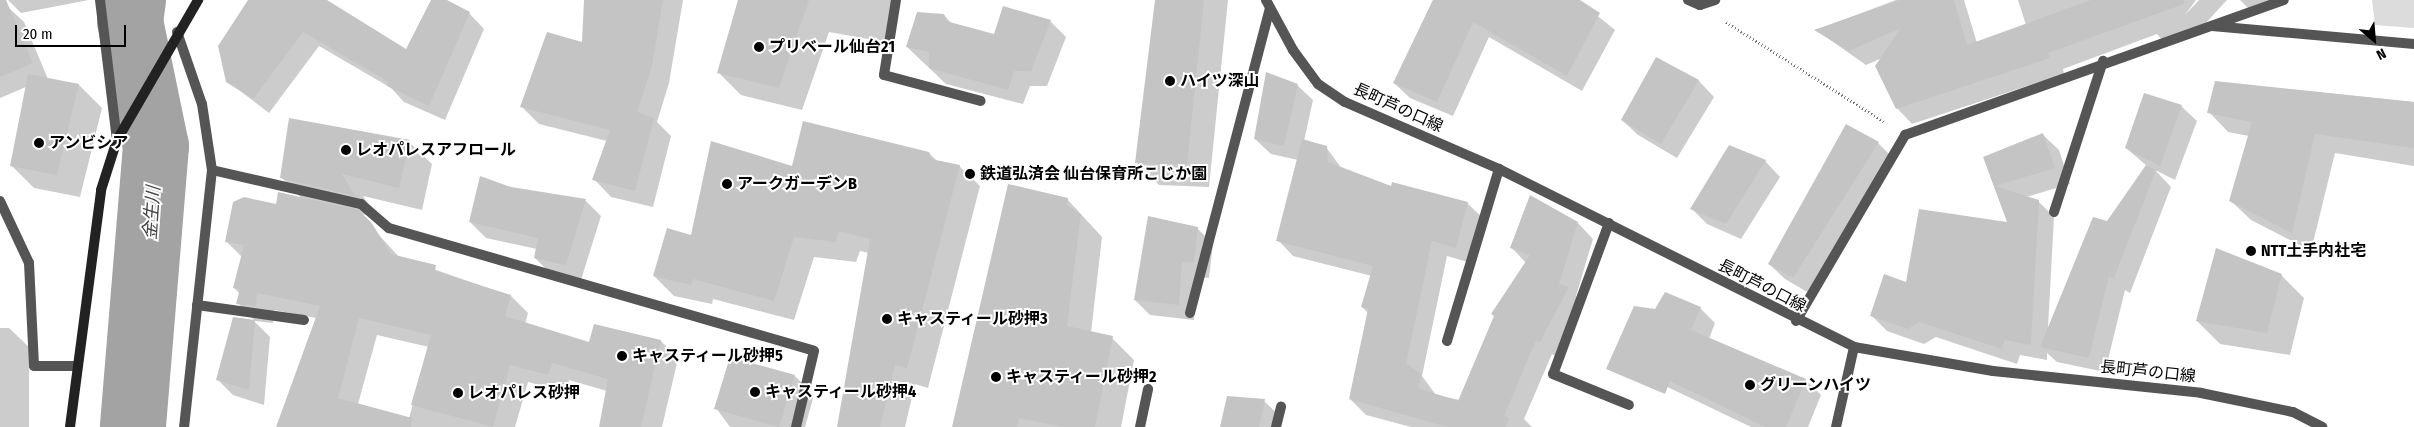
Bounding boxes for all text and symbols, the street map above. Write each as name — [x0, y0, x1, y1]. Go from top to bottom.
scale bar — [18, 15, 129, 47]
north arrow — [2349, 15, 2399, 65]
text: 20 m — [23, 25, 53, 43]
place label: プリベール仙台21 — [769, 37, 895, 57]
marker: プリベール仙台21 — [753, 41, 765, 53]
text: N — [2373, 44, 2389, 63]
place label: ハイツ深山 — [1180, 71, 1260, 91]
marker: ハイツ深山 — [1164, 75, 1176, 87]
street label: 長町芦の口線 — [1350, 80, 1446, 136]
place label: アンビシア — [49, 133, 129, 153]
marker: アンビシア — [33, 137, 45, 149]
place label: レオパレスアフロール — [356, 140, 516, 160]
marker: レオパレスアフロール — [340, 144, 352, 156]
place label: 鉄道弘済会 仙台保育所こじか園 — [980, 164, 1207, 184]
marker: 鉄道弘済会 仙台保育所こじか園 — [964, 168, 976, 180]
place label: アークガーデンB — [737, 174, 857, 194]
marker: アークガーデンB — [721, 178, 733, 190]
water label: 金生川 — [139, 185, 165, 241]
place label: NTT土手内社宅 — [2261, 241, 2366, 261]
marker: NTT土手内社宅 — [2245, 245, 2257, 257]
street label: 長町芦の口線 — [1715, 256, 1809, 316]
place label: キャスティール砂押3 — [897, 309, 1049, 329]
marker: キャスティール砂押3 — [881, 313, 893, 325]
place label: キャスティール砂押5 — [632, 346, 784, 366]
marker: キャスティール砂押5 — [616, 350, 628, 362]
street label: 長町芦の口線 — [2099, 357, 2197, 387]
place label: キャスティール砂押2 — [1006, 367, 1157, 387]
marker: キャスティール砂押2 — [990, 371, 1002, 383]
place label: グリーンハイツ — [1760, 375, 1872, 395]
marker: グリーンハイツ — [1744, 379, 1756, 391]
place label: キャスティール砂押4 — [765, 382, 917, 402]
place label: レオパレス砂押 — [468, 383, 580, 403]
marker: キャスティール砂押4 — [749, 386, 761, 398]
marker: レオパレス砂押 — [452, 387, 464, 399]

